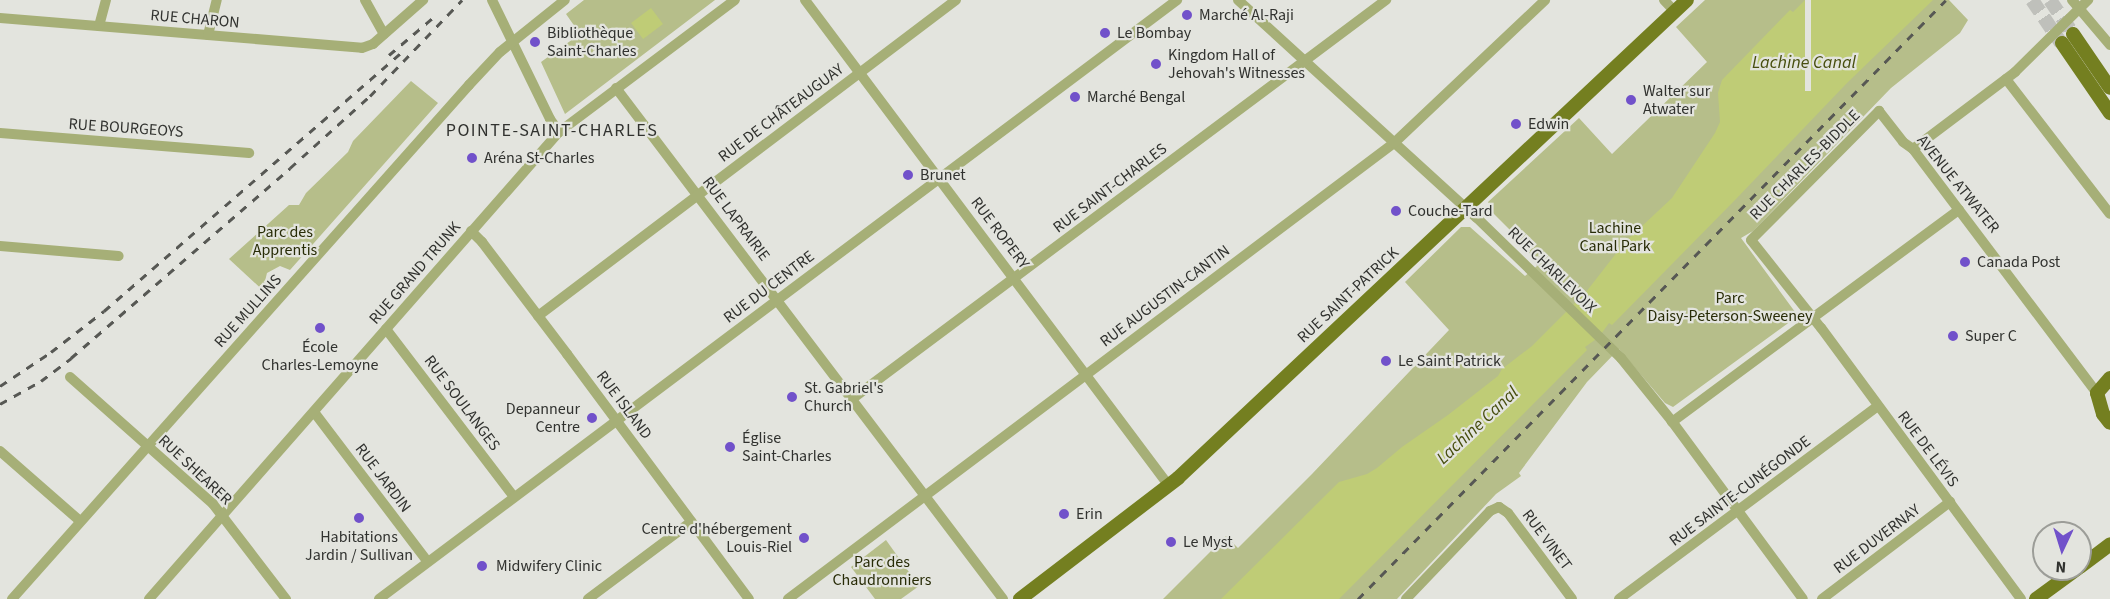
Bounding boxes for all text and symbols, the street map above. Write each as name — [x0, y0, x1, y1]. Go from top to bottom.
place label: Marché Al-Raji — [1199, 5, 1294, 25]
street label: RUE CHARON — [150, 6, 240, 32]
marker: Marché Al-Raji — [1180, 8, 1194, 22]
place label: Bibliothèque Saint-Charles — [547, 23, 636, 61]
place label: Le Bombay — [1117, 23, 1191, 43]
marker: Le Bombay — [1098, 26, 1112, 40]
marker: Bibliothèque Saint-Charles — [528, 35, 542, 49]
place label: Kingdom Hall of Jehovah's Witnesses — [1168, 45, 1305, 83]
water label: Lachine Canal — [1752, 52, 1856, 74]
marker: Kingdom Hall of Jehovah's Witnesses — [1149, 57, 1163, 71]
street label: RUE DE CHÂTEAUGUAY — [715, 60, 847, 166]
place label: Walter sur Atwater — [1643, 81, 1710, 119]
place label: Marché Bengal — [1087, 87, 1185, 107]
marker: Marché Bengal — [1068, 90, 1082, 104]
marker: Walter sur Atwater — [1624, 93, 1638, 107]
street label: RUE CHARLES-BIDDLE — [1746, 106, 1864, 224]
street label: RUE BOURGEOYS — [68, 114, 184, 142]
place label: Edwin — [1528, 114, 1569, 134]
marker: Edwin — [1509, 117, 1523, 131]
district label: POINTE-SAINT-CHARLES — [446, 120, 658, 142]
street label: AVENUE ATWATER — [1913, 131, 2003, 237]
street label: RUE SAINT-CHARLES — [1049, 139, 1171, 237]
place label: Aréna St-Charles — [484, 148, 594, 168]
marker: Aréna St-Charles — [465, 151, 479, 165]
place label: Brunet — [920, 165, 966, 185]
marker: Brunet — [901, 168, 915, 182]
street label: RUE LAPRAIRIE — [698, 173, 774, 265]
street label: RUE ROPERY — [967, 193, 1033, 273]
place label: Couche-Tard — [1408, 201, 1493, 221]
marker: Couche-Tard — [1389, 204, 1403, 218]
street label: RUE GRAND TRUNK — [365, 218, 465, 328]
park label: Lachine Canal Park — [1579, 218, 1651, 256]
park label: Parc des Apprentis — [253, 222, 317, 260]
street label: RUE CHARLEVOIX — [1504, 223, 1600, 317]
street label: RUE AUGUSTIN-CANTIN — [1096, 241, 1234, 351]
street label: RUE SAINT-PATRICK — [1293, 243, 1403, 347]
street label: RUE DU CENTRE — [720, 247, 818, 327]
place label: Canada Post — [1977, 252, 2060, 272]
marker: Canada Post — [1958, 255, 1972, 269]
street label: RUE MULLINS — [210, 271, 286, 351]
park label: Parc Daisy-Peterson-Sweeney — [1648, 288, 1812, 326]
marker: École Charles-Lemoyne — [313, 321, 327, 335]
place label: Super C — [1965, 326, 2017, 346]
marker: Super C — [1946, 329, 1960, 343]
place label: École Charles-Lemoyne — [262, 337, 378, 375]
place label: Le Saint Patrick — [1398, 351, 1501, 371]
street label: RUE SOULANGES — [420, 352, 504, 454]
marker: Le Saint Patrick — [1379, 354, 1393, 368]
street label: RUE ISLAND — [592, 367, 656, 443]
place label: St. Gabriel's Church — [804, 378, 884, 416]
water label: Lachine Canal — [1433, 383, 1523, 469]
marker: St. Gabriel's Church — [785, 390, 799, 404]
place label: Depanneur Centre — [506, 399, 580, 437]
street label: RUE DE LÉVIS — [1893, 407, 1963, 491]
marker: Depanneur Centre — [585, 411, 599, 425]
place label: Église Saint-Charles — [742, 428, 831, 466]
street label: RUE SHEARER — [154, 431, 236, 509]
street label: RUE SAINTE-CUNÉGONDE — [1666, 432, 1814, 550]
street label: RUE JARDIN — [351, 440, 415, 516]
marker: Église Saint-Charles — [723, 440, 737, 454]
street label: RUE DUVERNAY — [1830, 500, 1924, 578]
place label: Erin — [1076, 504, 1103, 524]
street label: RUE VINET — [1518, 506, 1576, 574]
marker: Erin — [1057, 507, 1071, 521]
marker: Habitations Jardin / Sullivan — [352, 511, 366, 525]
place label: Centre d'hébergement Louis-Riel — [641, 519, 792, 557]
north arrow — [2032, 521, 2092, 581]
place label: Habitations Jardin / Sullivan — [305, 527, 413, 565]
marker: Centre d'hébergement Louis-Riel — [797, 531, 811, 545]
place label: Le Myst — [1183, 532, 1233, 552]
marker: Le Myst — [1164, 535, 1178, 549]
park label: Parc des Chaudronniers — [832, 552, 932, 590]
place label: Midwifery Clinic — [496, 556, 602, 576]
text: N — [2055, 556, 2067, 578]
marker: Midwifery Clinic — [473, 557, 491, 575]

